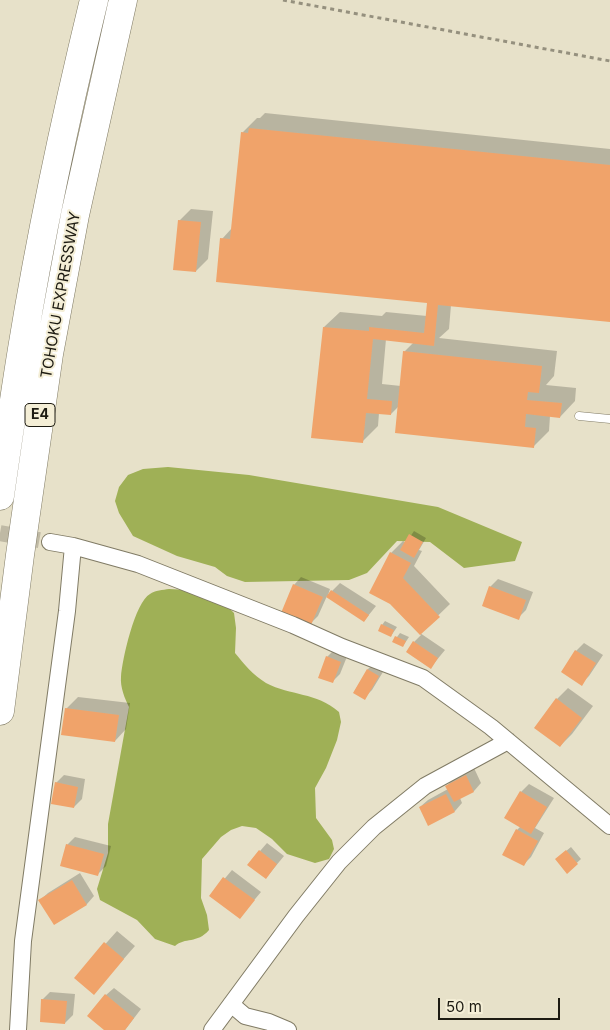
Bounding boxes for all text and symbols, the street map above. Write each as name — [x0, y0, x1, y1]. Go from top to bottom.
street label: TOHOKU EXPRESSWAY — [37, 210, 85, 380]
road number: E4 — [25, 404, 55, 426]
scale bar — [440, 988, 562, 1020]
text: 50 m — [446, 997, 482, 1016]

